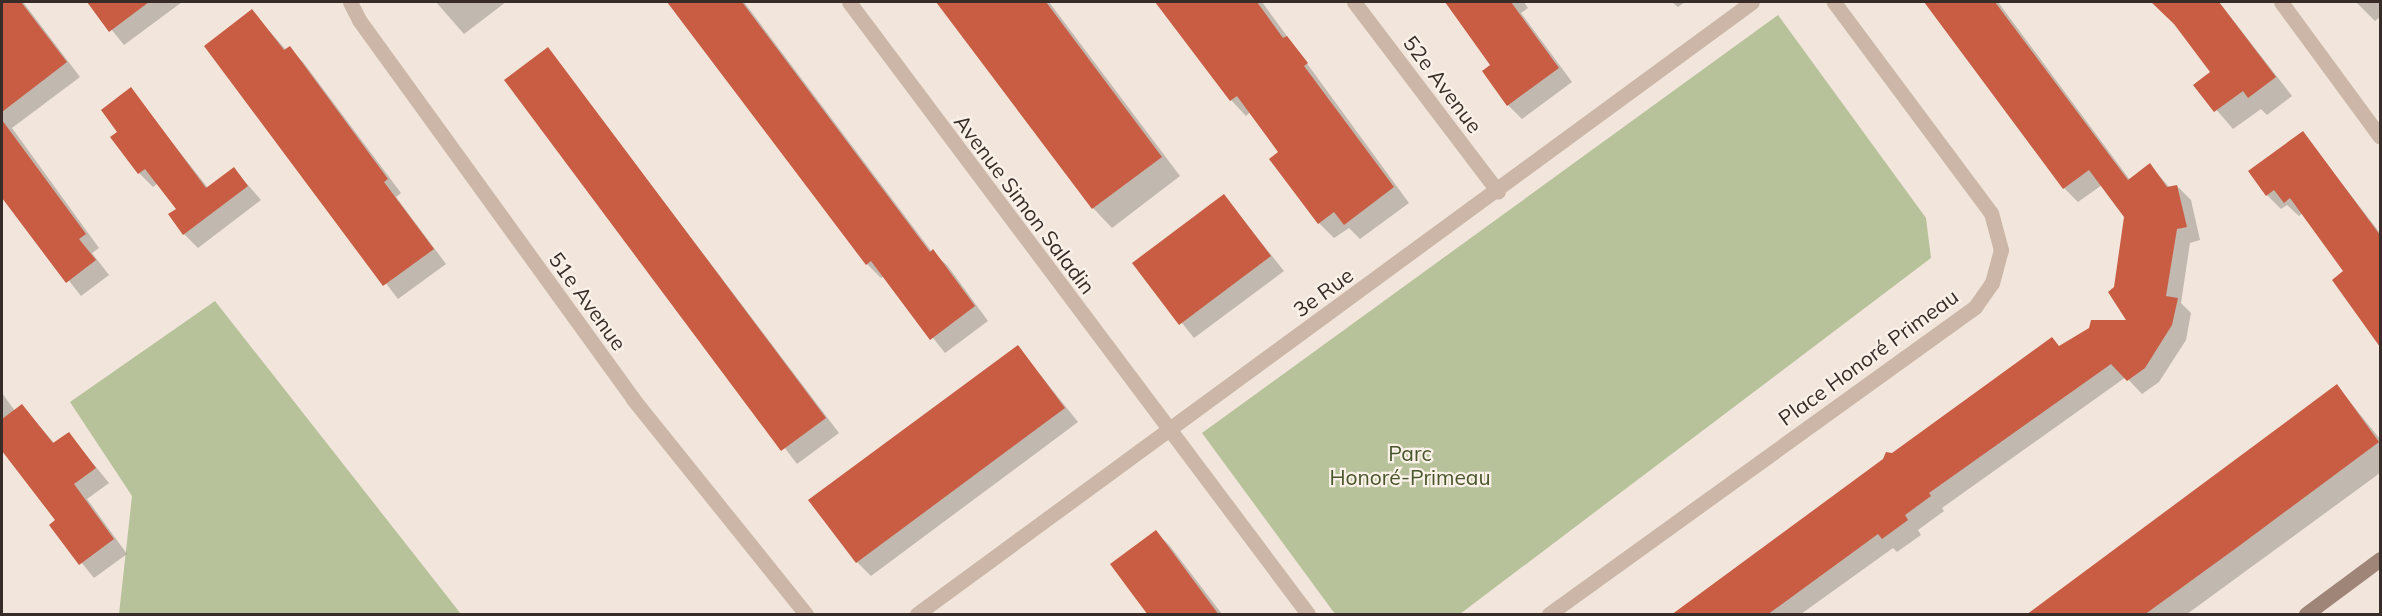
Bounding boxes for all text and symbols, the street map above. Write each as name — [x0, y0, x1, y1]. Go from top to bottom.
street label: 52e Avenue — [1398, 30, 1488, 138]
street label: Avenue Simon Saladin — [949, 109, 1101, 299]
street label: 51e Avenue — [544, 247, 632, 355]
street label: 3e Rue — [1288, 262, 1358, 322]
street label: Place Honoré Primeau — [1773, 283, 1963, 431]
park label: Parc Honoré-Primeau — [1329, 440, 1491, 490]

